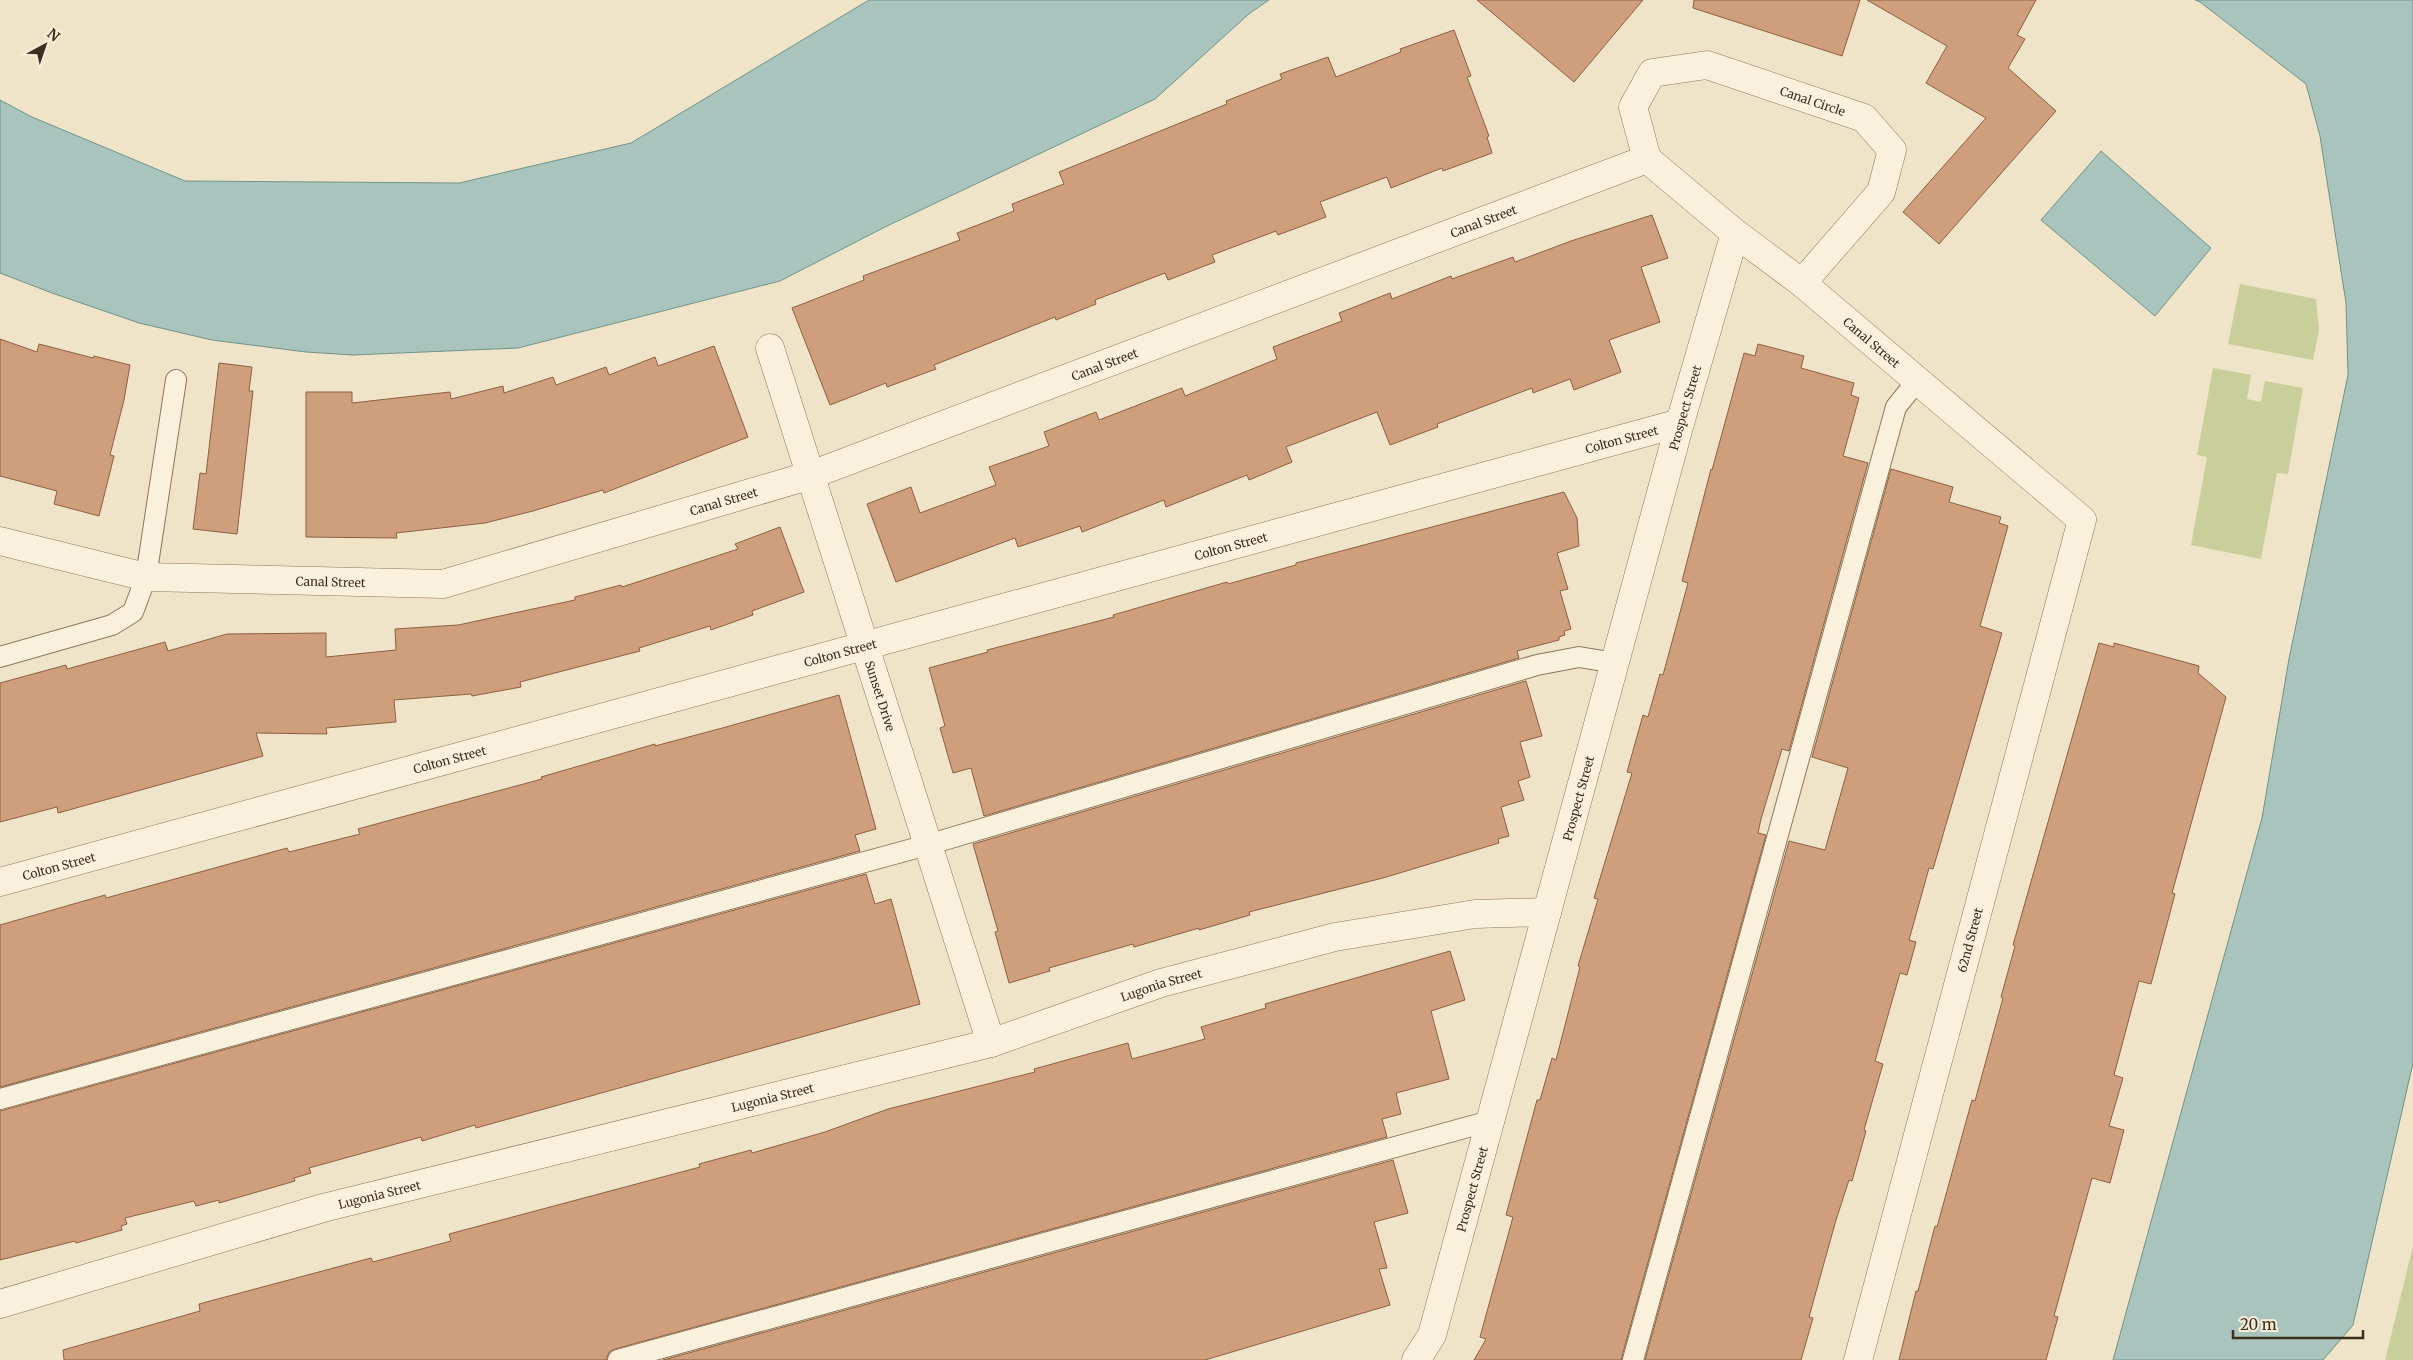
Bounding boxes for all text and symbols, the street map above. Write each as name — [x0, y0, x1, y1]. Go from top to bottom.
north arrow — [20, 20, 70, 70]
text: N — [43, 25, 63, 45]
street label: Canal Circle — [1778, 83, 1847, 119]
street label: Canal Street — [1448, 201, 1519, 240]
street label: Canal Street — [1840, 314, 1904, 371]
street label: Canal Street — [1069, 345, 1140, 383]
street label: Prospect Street — [1665, 363, 1704, 452]
street label: Colton Street — [1583, 422, 1660, 456]
street label: Canal Street — [688, 484, 759, 518]
street label: Colton Street — [1193, 529, 1269, 563]
street label: Canal Street — [295, 573, 366, 590]
street label: Colton Street — [802, 635, 879, 670]
street label: Sunset Drive — [862, 659, 899, 733]
street label: Colton Street — [411, 742, 488, 776]
street label: Prospect Street — [1559, 754, 1597, 842]
street label: Colton Street — [21, 849, 97, 883]
street label: 62nd Street — [1954, 906, 1986, 974]
street label: Lugonia Street — [1118, 965, 1204, 1004]
street label: Lugonia Street — [730, 1079, 816, 1114]
street label: Prospect Street — [1453, 1144, 1491, 1233]
street label: Lugonia Street — [337, 1177, 422, 1211]
scale bar — [2233, 1308, 2363, 1340]
text: 20 m — [2240, 1315, 2277, 1334]

